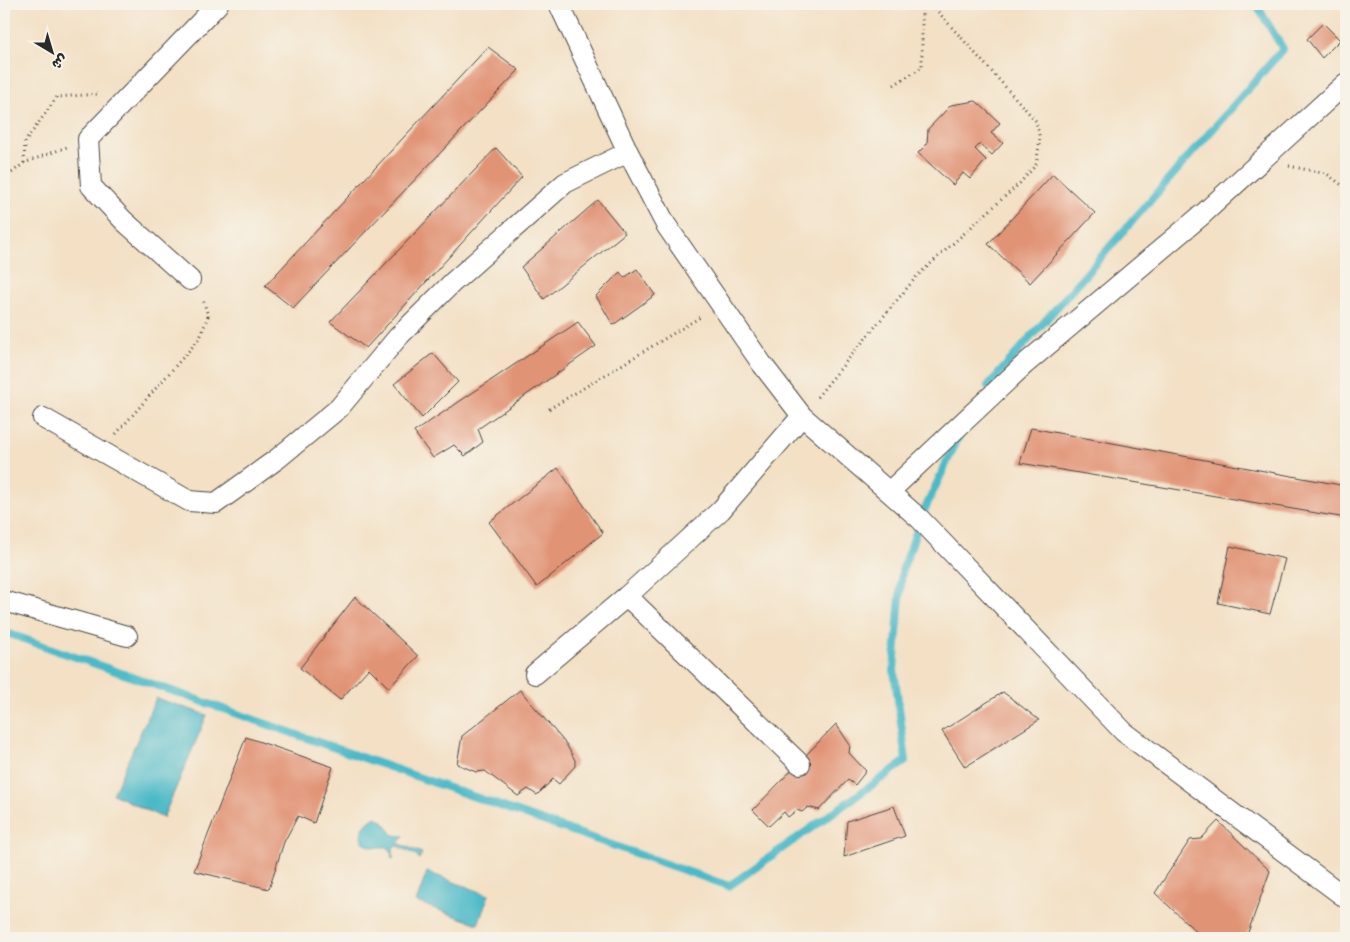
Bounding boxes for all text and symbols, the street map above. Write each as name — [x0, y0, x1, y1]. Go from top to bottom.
north arrow — [28, 28, 78, 78]
text: ش — [48, 50, 73, 76]

